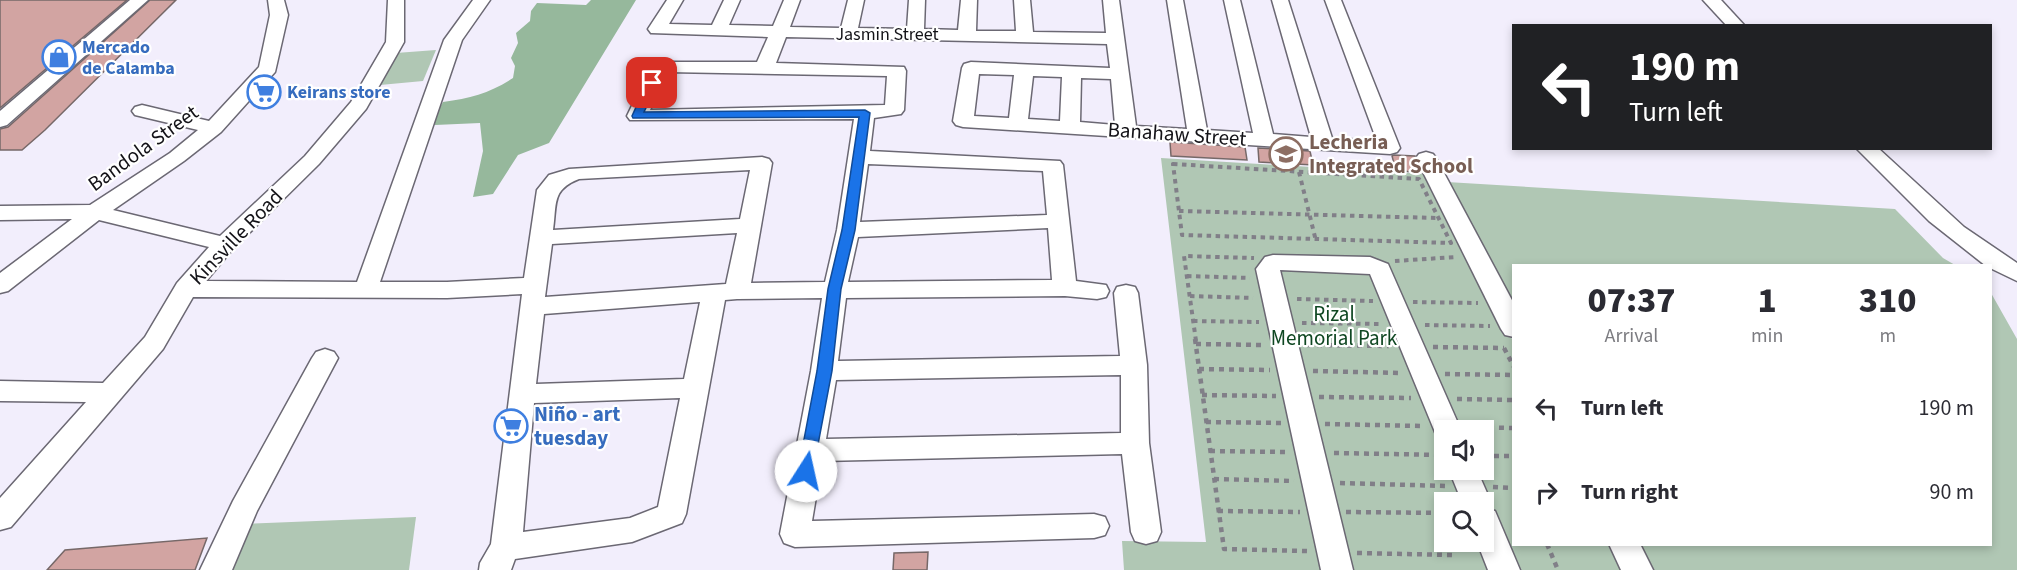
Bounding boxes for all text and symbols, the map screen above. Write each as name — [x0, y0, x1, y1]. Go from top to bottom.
street label: Jasmin Street — [835, 22, 939, 47]
place label: Mercado de Calamba — [82, 35, 175, 81]
text: 190 m — [1629, 37, 1740, 97]
shop icon: Mercado de Calamba — [41, 39, 77, 75]
icon: left — [1530, 48, 1608, 126]
pin — [626, 57, 677, 108]
icon: arrive — [635, 66, 668, 99]
supermarket icon: Keirans store — [246, 74, 282, 110]
place label: Keirans store — [287, 80, 391, 105]
text: Turn left — [1629, 93, 1723, 132]
street label: Bandola Street — [82, 98, 204, 198]
street label: Banahaw Street — [1107, 114, 1247, 154]
place label: Lecheria Integrated School — [1309, 127, 1473, 181]
school or university icon: Lecheria Integrated School — [1268, 136, 1304, 172]
street label: Kinsville Road — [182, 182, 290, 292]
text: 07:37 — [1587, 275, 1676, 326]
text: 1 — [1758, 275, 1777, 326]
text: 310 — [1859, 275, 1917, 326]
park label: Rizal Memorial Park — [1271, 299, 1398, 353]
text: Arrival — [1605, 322, 1658, 350]
text: min — [1751, 322, 1783, 350]
text: m — [1879, 322, 1896, 350]
icon: left — [1530, 392, 1563, 425]
text: Turn left — [1581, 392, 1663, 424]
text: 190 m — [1919, 392, 1974, 424]
place label: Niño - art tuesday — [534, 399, 620, 453]
supermarket icon: Niño - art tuesday — [493, 408, 529, 444]
map controls — [1434, 420, 1494, 552]
button: sound — [1434, 420, 1494, 480]
position arrow — [774, 439, 838, 503]
icon: right — [1530, 476, 1563, 509]
text: Turn right — [1581, 476, 1678, 508]
text: 90 m — [1929, 476, 1974, 508]
button: search — [1434, 492, 1494, 552]

